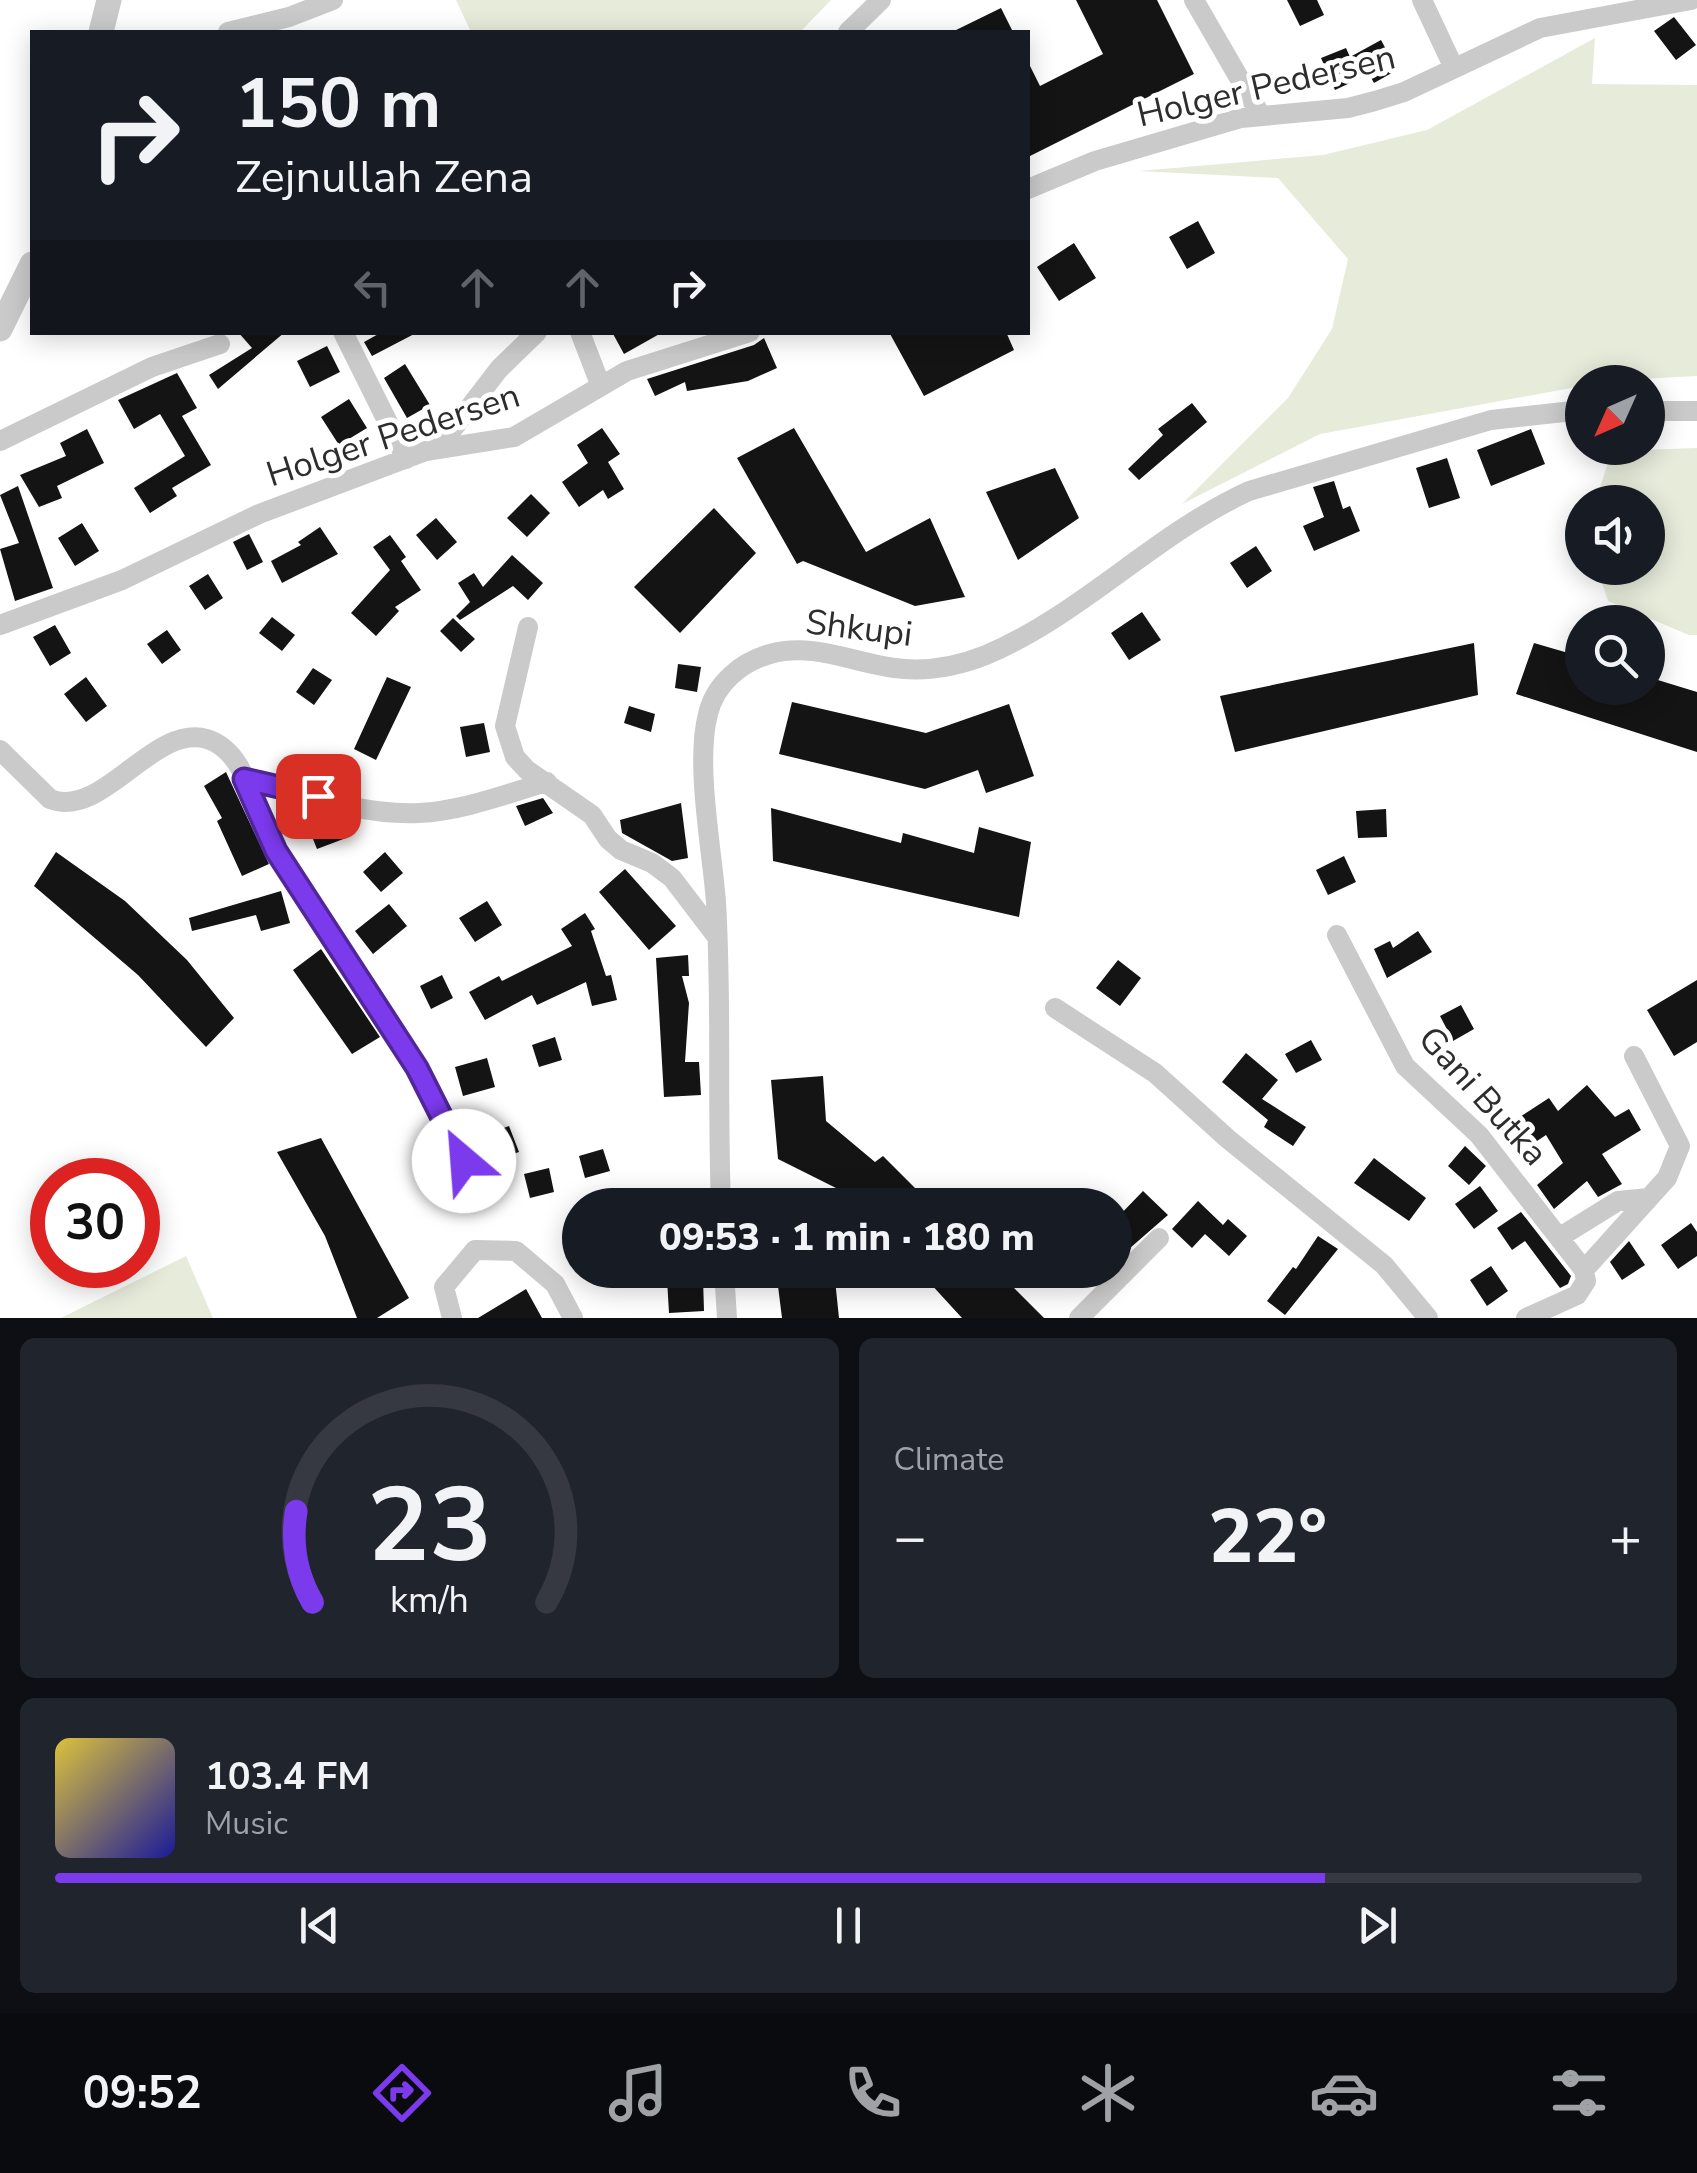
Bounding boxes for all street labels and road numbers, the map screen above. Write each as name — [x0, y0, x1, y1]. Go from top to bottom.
street label: Holger Pedersen — [1132, 33, 1400, 139]
street label: Holger Pedersen — [260, 372, 526, 498]
street label: Shkupi — [803, 598, 915, 658]
street label: Gani Butka — [1408, 1016, 1558, 1176]

